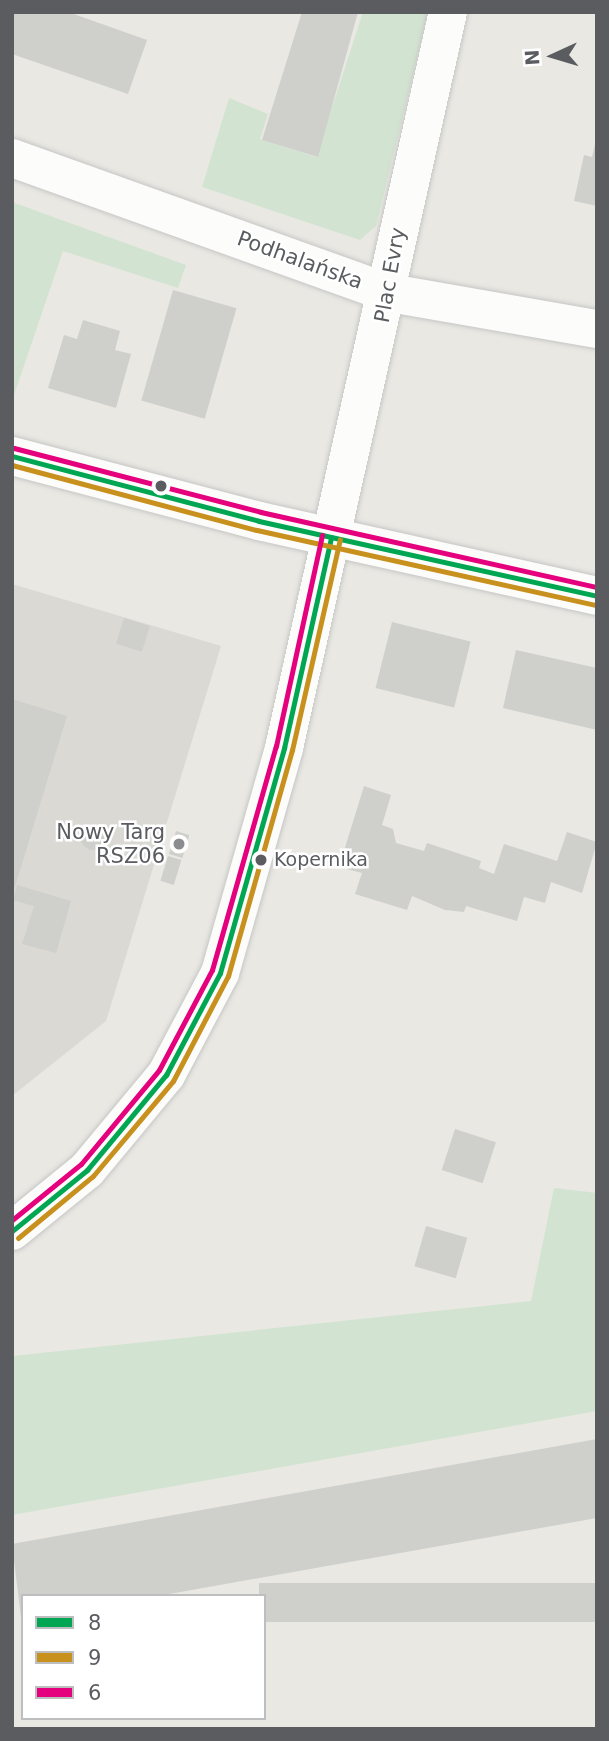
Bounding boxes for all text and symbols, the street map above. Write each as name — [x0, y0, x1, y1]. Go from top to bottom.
north arrow — [518, 21, 588, 91]
text: N — [521, 49, 544, 66]
street label: Plac Evry — [369, 225, 411, 325]
street label: Podhalańska — [234, 226, 366, 294]
unlabelled marker — [154, 479, 168, 493]
place label: Nowy Targ RSZ06 — [56, 819, 165, 869]
marker: Nowy Targ RSZ06 — [171, 836, 187, 852]
place label: Kopernika — [274, 849, 368, 871]
marker: Kopernika — [254, 853, 268, 867]
legend — [21, 1594, 266, 1720]
text: 8 — [88, 1611, 101, 1635]
text: 9 — [88, 1646, 101, 1670]
text: 6 — [88, 1681, 101, 1705]

